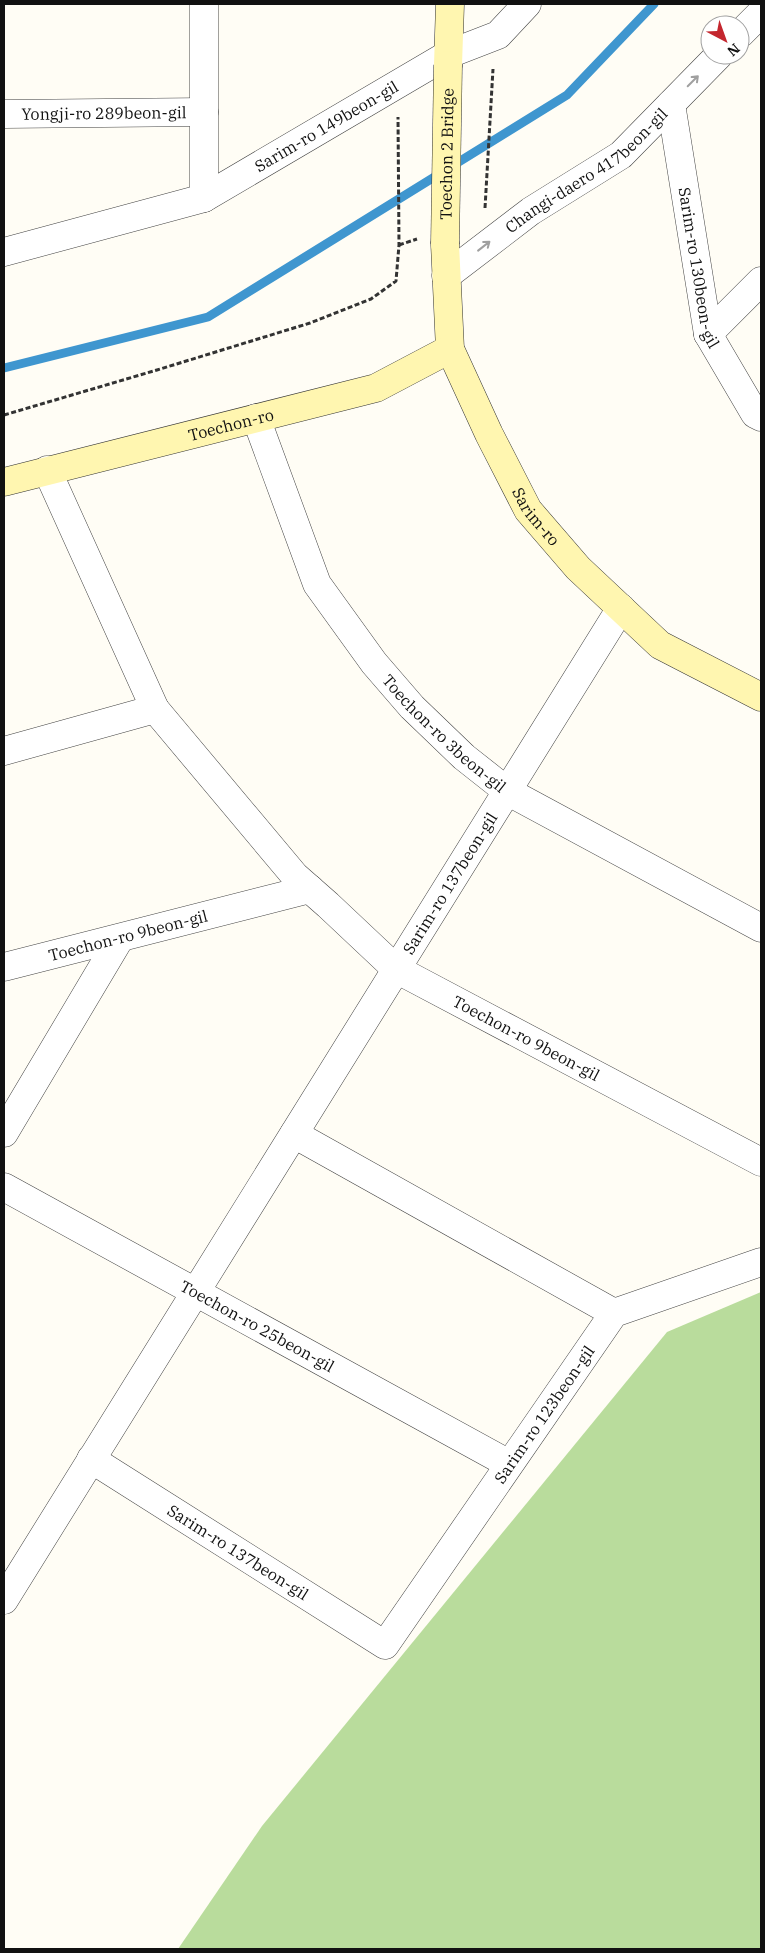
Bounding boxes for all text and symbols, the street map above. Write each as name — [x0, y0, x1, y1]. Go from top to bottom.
north arrow — [700, 15, 750, 65]
text: N — [723, 39, 744, 60]
one-way arrow — [687, 75, 699, 88]
street label: Sarim-ro 149beon-gil — [251, 76, 402, 176]
street label: Toechon 2 Bridge — [435, 88, 458, 220]
street label: Yongji-ro 289beon-gil — [21, 102, 187, 124]
street label: Changi-daero 417beon-gil — [501, 104, 672, 237]
street label: Sarim-ro 130beon-gil — [675, 186, 724, 352]
one-way arrow — [478, 241, 491, 252]
street label: Toechon-ro — [186, 404, 276, 445]
street label: Sarim-ro — [508, 484, 564, 550]
street label: Toechon-ro 3beon-gil — [378, 670, 510, 797]
street label: Sarim-ro 137beon-gil — [398, 809, 501, 958]
street label: Toechon-ro 9beon-gil — [46, 905, 210, 965]
street label: Toechon-ro 9beon-gil — [450, 991, 603, 1085]
street label: Toechon-ro 25beon-gil — [177, 1276, 338, 1376]
street label: Sarim-ro 123beon-gil — [489, 1341, 599, 1487]
street label: Sarim-ro 137beon-gil — [164, 1500, 312, 1604]

